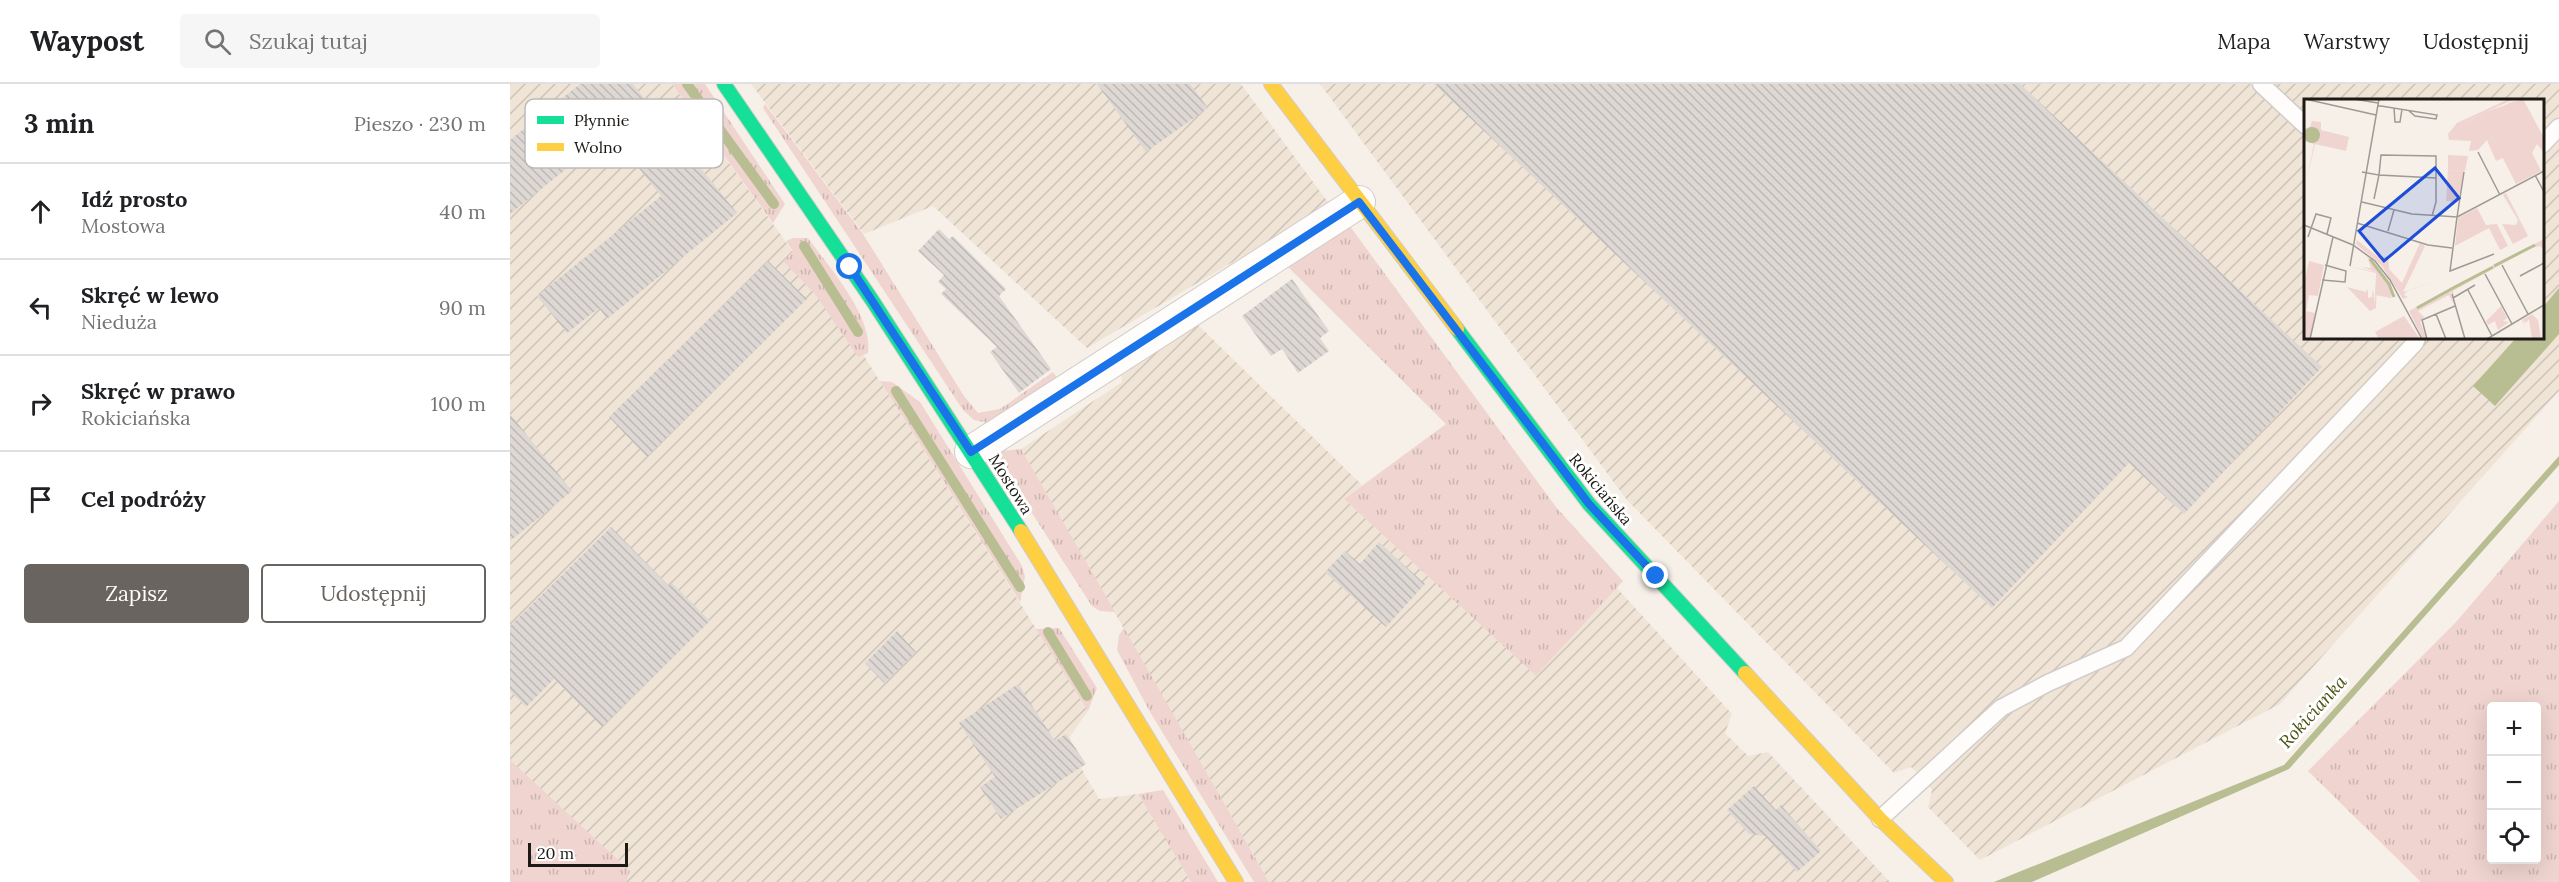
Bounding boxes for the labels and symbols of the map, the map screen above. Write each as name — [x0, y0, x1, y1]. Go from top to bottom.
legend — [525, 99, 723, 168]
inset map — [2304, 99, 2544, 339]
text: Płynnie — [574, 110, 630, 130]
text: Wolno — [574, 137, 622, 157]
route start — [836, 253, 862, 279]
street label: Rokiciańska — [1565, 449, 1637, 529]
street label: Mostowa — [985, 450, 1037, 518]
route end — [1642, 562, 1668, 588]
water label: Rokicianka — [2274, 670, 2351, 753]
scale bar — [528, 840, 628, 868]

